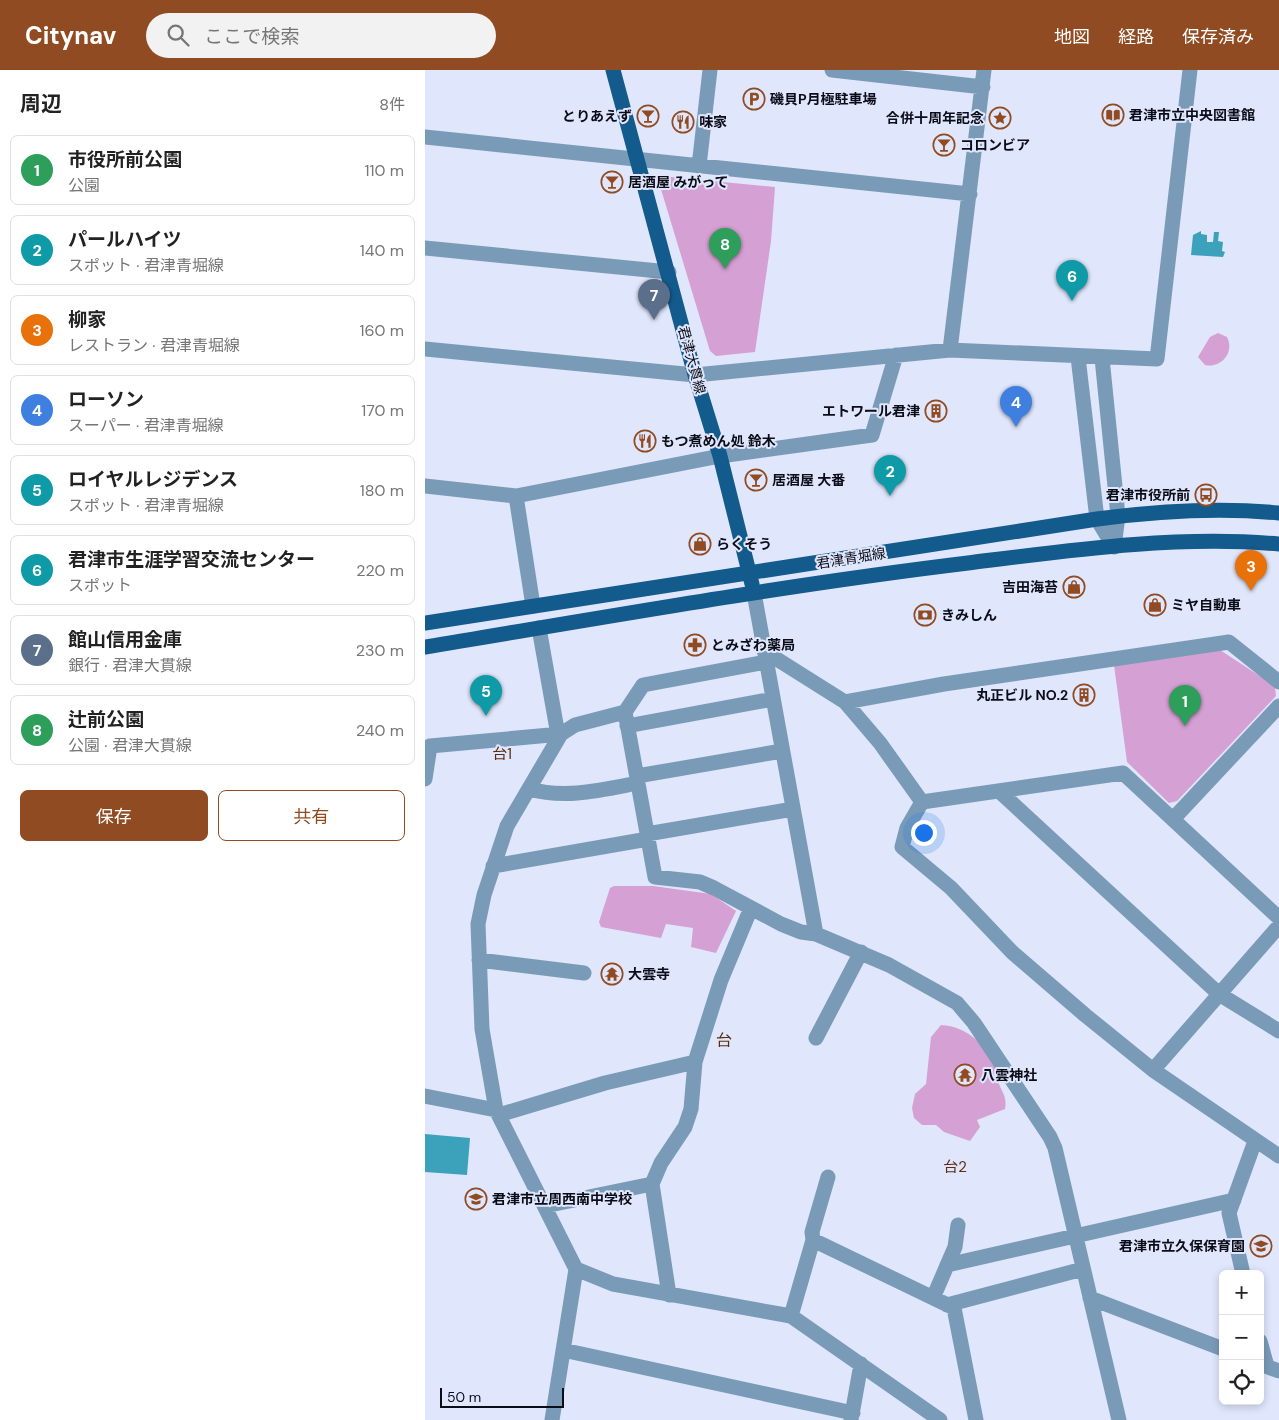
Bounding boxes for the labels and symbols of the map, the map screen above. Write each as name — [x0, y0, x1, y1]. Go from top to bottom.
parking icon: 磯貝P月極駐車場 — [742, 87, 766, 111]
place label: 磯貝P月極駐車場 — [769, 90, 877, 108]
library icon: 君津市立中央図書館 — [1101, 103, 1125, 127]
bar icon: とりあえず — [636, 104, 660, 128]
place icon: 合併十周年記念 — [988, 106, 1012, 130]
place label: 君津市立中央図書館 — [1129, 106, 1255, 124]
place label: とりあえず — [562, 107, 632, 125]
place label: 合併十周年記念 — [886, 109, 984, 127]
restaurant icon: 味家 — [671, 110, 695, 134]
place label: 味家 — [699, 113, 727, 131]
bar icon: コロンビア — [932, 133, 956, 157]
place label: コロンビア — [960, 136, 1030, 154]
bar icon: 居酒屋 みがって — [600, 170, 624, 194]
place label: 居酒屋 みがって — [628, 173, 729, 191]
pin: 8 — [709, 228, 741, 269]
pin: 6 — [1056, 260, 1088, 301]
pin: 7 — [638, 279, 670, 320]
street label: 君津大貫線 — [674, 324, 710, 396]
pin: 4 — [1000, 386, 1032, 427]
building icon: エトワール君津 — [924, 399, 948, 423]
place label: エトワール君津 — [822, 402, 920, 420]
restaurant icon: もつ煮めん処 鈴木 — [633, 429, 657, 453]
place label: もつ煮めん処 鈴木 — [661, 432, 776, 450]
pin: 2 — [874, 455, 906, 496]
bar icon: 居酒屋 大番 — [744, 468, 768, 492]
place label: 居酒屋 大番 — [772, 471, 845, 489]
bus stop icon: 君津市役所前 — [1194, 483, 1218, 507]
place label: 君津市役所前 — [1106, 486, 1190, 504]
shop icon: らくそう — [688, 532, 712, 556]
place label: らくそう — [716, 535, 772, 553]
street label: 君津青堀線 — [815, 544, 887, 572]
pin: 3 — [1235, 550, 1267, 591]
shop icon: 吉田海苔 — [1062, 575, 1086, 599]
place label: 吉田海苔 — [1002, 578, 1058, 596]
shop icon: ミヤ自動車 — [1143, 593, 1167, 617]
place label: ミヤ自動車 — [1171, 596, 1241, 614]
bank icon: きみしん — [913, 603, 937, 627]
place label: きみしん — [941, 606, 997, 624]
pharmacy icon: とみざわ薬局 — [683, 633, 707, 657]
place label: とみざわ薬局 — [711, 636, 795, 654]
pin: 5 — [470, 675, 502, 716]
building icon: 丸正ビル NO.2 — [1072, 683, 1096, 707]
pin: 1 — [1169, 685, 1201, 726]
place label: 丸正ビル NO.2 — [976, 686, 1068, 704]
district label: 台1 — [492, 744, 512, 764]
your location — [911, 820, 937, 846]
temple icon: 大雲寺 — [600, 962, 624, 986]
place label: 大雲寺 — [628, 965, 670, 983]
district label: 台 — [716, 1030, 732, 1051]
temple icon: 八雲神社 — [953, 1063, 977, 1087]
place label: 八雲神社 — [981, 1066, 1037, 1084]
district label: 台2 — [943, 1157, 967, 1177]
school or university icon: 君津市立周西南中学校 — [464, 1187, 488, 1211]
place label: 君津市立周西南中学校 — [492, 1190, 632, 1208]
school or university icon: 君津市立久保保育園 — [1249, 1234, 1273, 1258]
place label: 君津市立久保保育園 — [1119, 1237, 1245, 1255]
scale bar — [440, 1385, 564, 1408]

